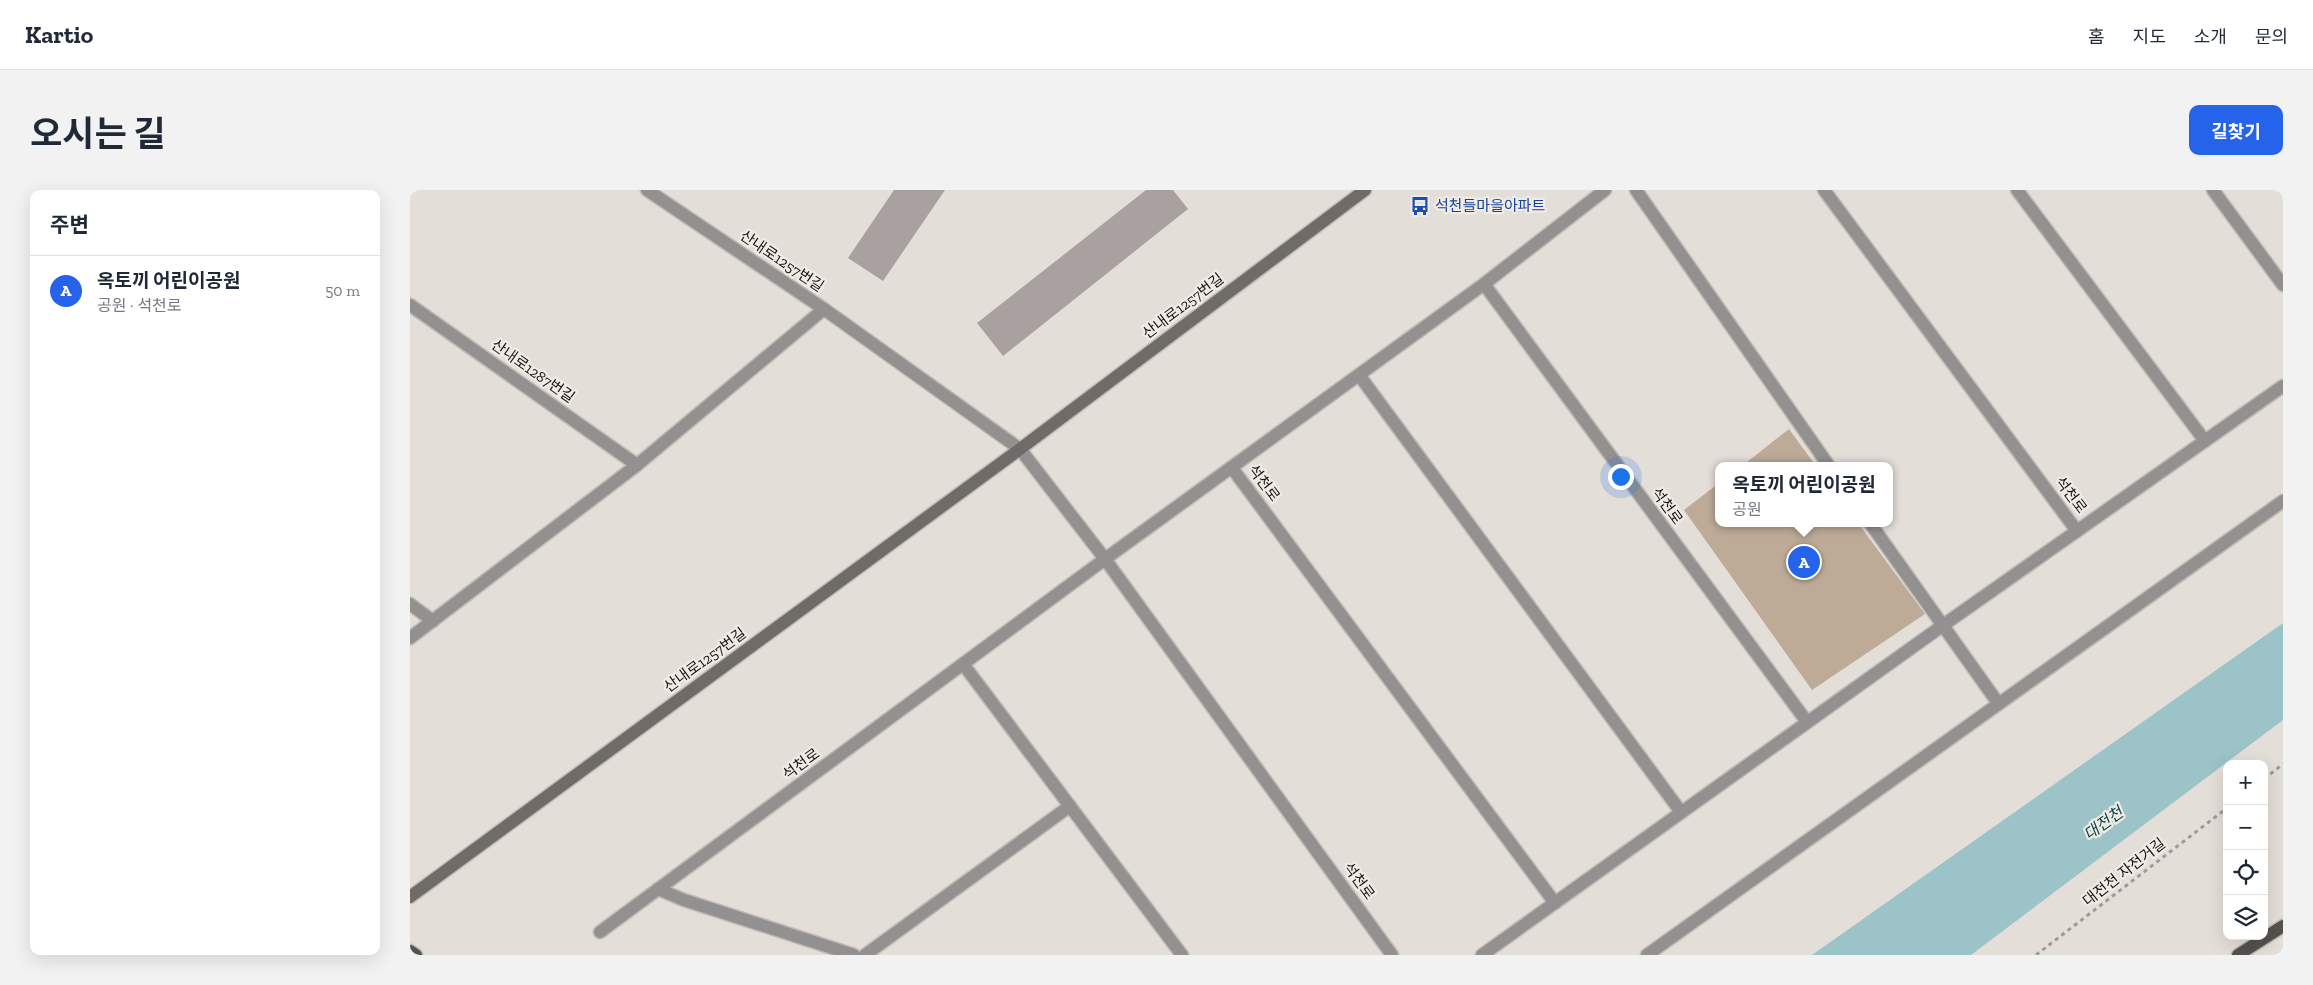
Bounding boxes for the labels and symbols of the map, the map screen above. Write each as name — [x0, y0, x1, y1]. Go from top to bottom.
bus stop icon: 석천들마을아파트 — [1409, 195, 1431, 217]
place label: 석천들마을아파트 — [1435, 197, 1546, 215]
street label: 산내로1257번길 — [737, 226, 827, 296]
street label: 산내로1257번길 — [1139, 270, 1227, 342]
street label: 산내로1287번길 — [488, 336, 578, 406]
street label: 석천로 — [1244, 461, 1284, 505]
your location — [1608, 464, 1634, 490]
street label: 석천로 — [2051, 473, 2091, 517]
street label: 석천로 — [1648, 484, 1686, 528]
pin: A — [1788, 543, 1820, 581]
street label: 산내로1257번길 — [660, 624, 750, 696]
street label: 석천로 — [779, 745, 823, 783]
water label: 대전천 — [2080, 801, 2129, 844]
street label: 대전천 자전거길 — [2079, 834, 2169, 910]
street label: 석천로 — [1340, 859, 1378, 903]

